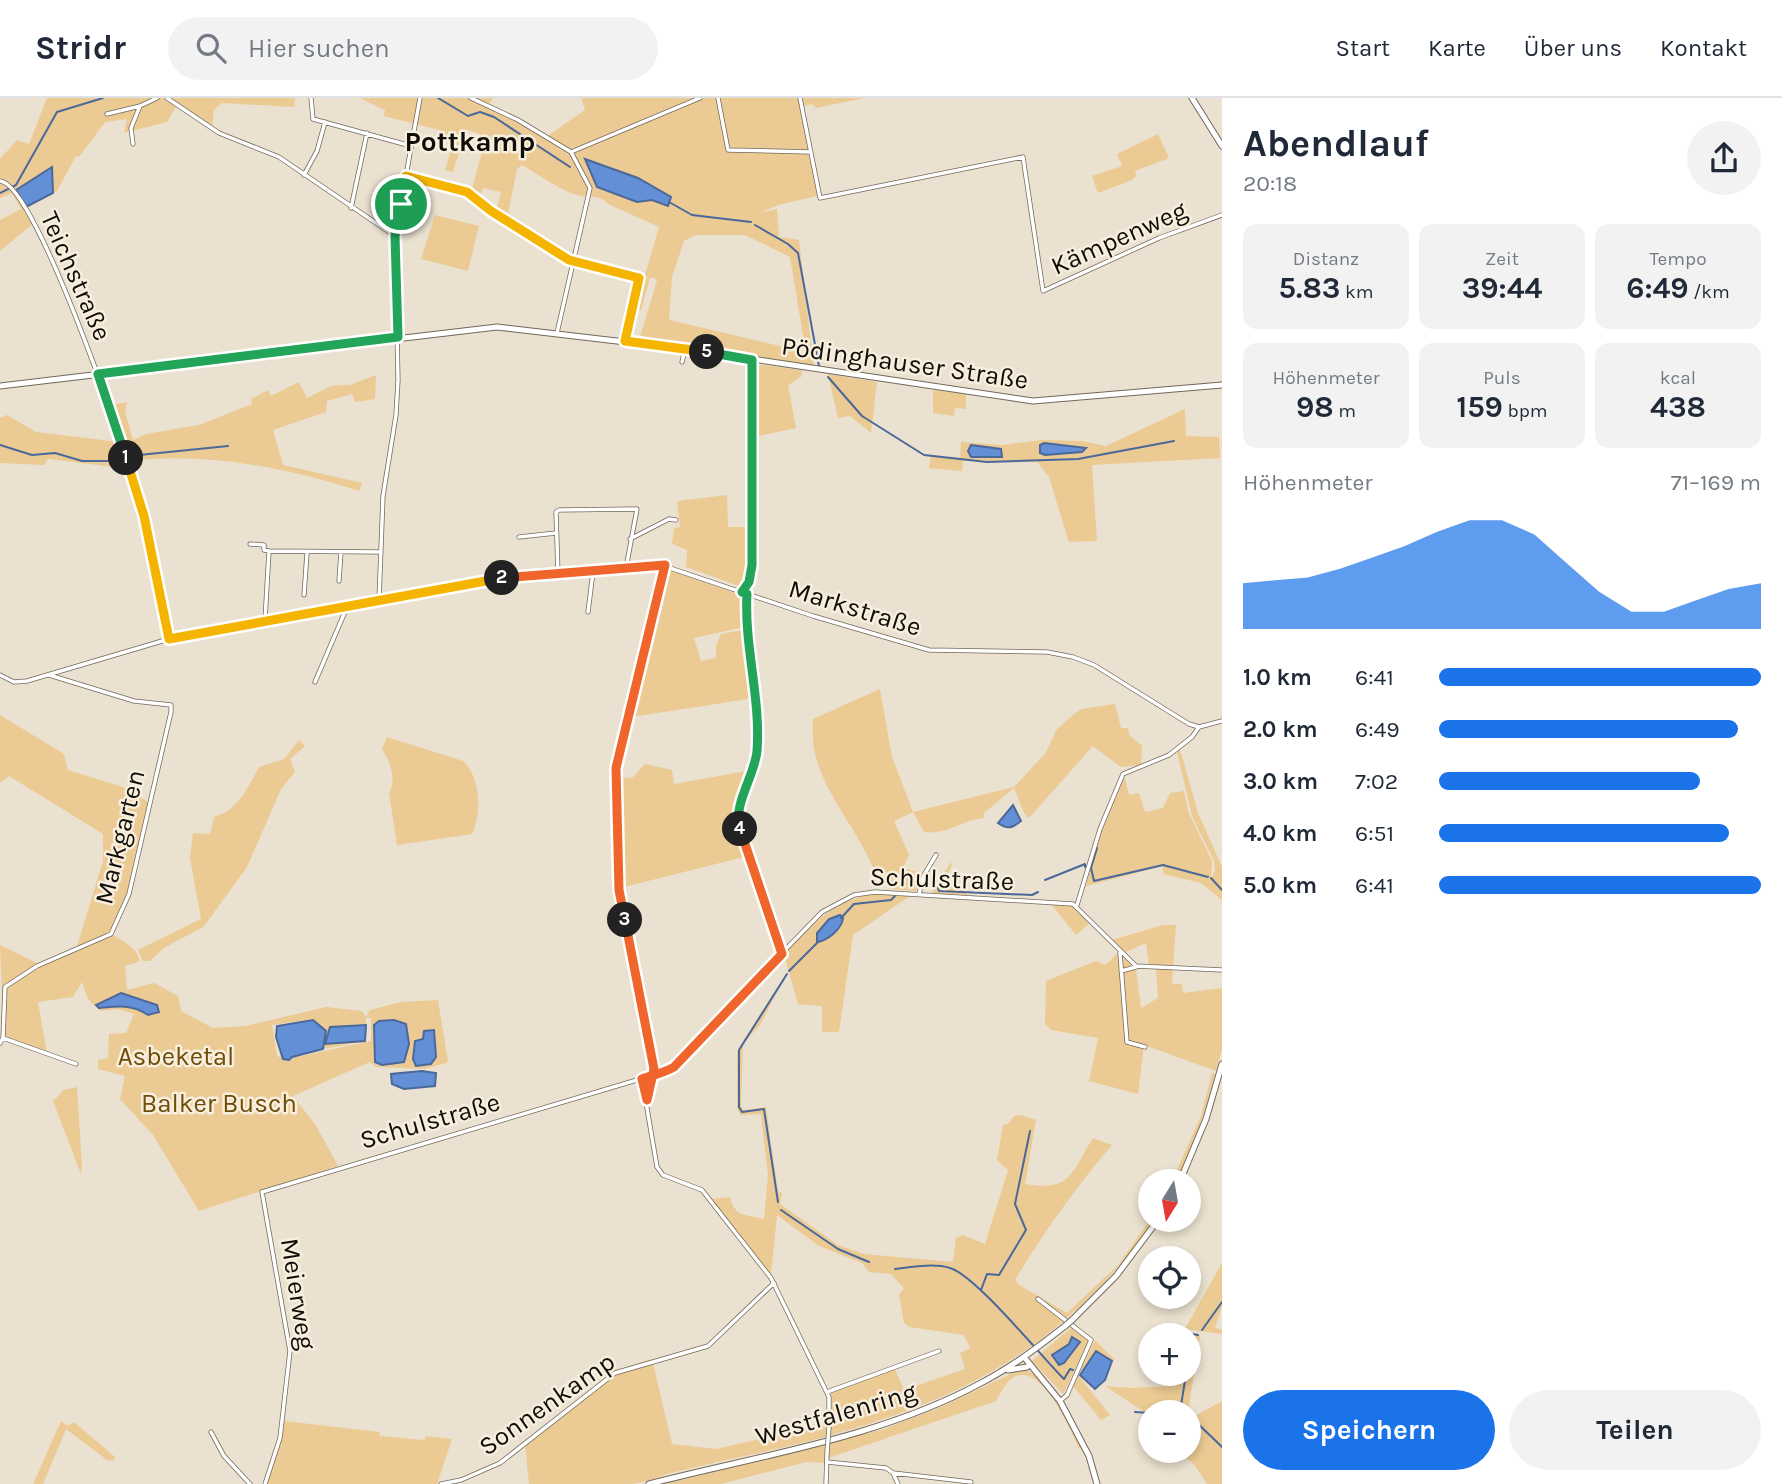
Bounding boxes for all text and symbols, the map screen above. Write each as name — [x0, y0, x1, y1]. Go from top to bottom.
search box — [168, 17, 658, 80]
text: Stridr — [35, 29, 126, 67]
icon: search — [192, 29, 230, 67]
text: Hier suchen — [248, 33, 390, 64]
text: Start — [1336, 34, 1390, 62]
text: Karte — [1428, 34, 1486, 62]
text: Über uns — [1524, 34, 1622, 62]
text: Kontakt — [1660, 34, 1747, 62]
text: Abendlauf — [1243, 121, 1429, 166]
button: share — [1687, 121, 1761, 195]
district label: Pottkamp — [405, 125, 535, 158]
text: 20:18 — [1243, 170, 1297, 197]
pin — [371, 174, 431, 234]
icon: arrive — [382, 185, 420, 223]
street label: Kämpenweg — [1046, 194, 1192, 282]
street label: Teichstraße — [34, 207, 118, 345]
text: Distanz — [1293, 248, 1359, 270]
text: Zeit — [1485, 248, 1519, 270]
text: Tempo — [1649, 248, 1707, 270]
text: 5.83 — [1279, 270, 1340, 306]
text: 39:44 — [1462, 270, 1542, 306]
text: 6:49 — [1626, 270, 1689, 306]
text: km — [1340, 281, 1373, 303]
text: /km — [1689, 281, 1730, 303]
street label: Pödinghauser Straße — [780, 330, 1030, 396]
pin: 5 — [690, 334, 724, 370]
text: 5 — [701, 340, 712, 362]
text: Höhenmeter — [1272, 367, 1380, 389]
text: Puls — [1483, 367, 1521, 389]
text: kcal — [1660, 367, 1696, 389]
text: 98 — [1296, 389, 1334, 425]
text: 159 — [1456, 389, 1503, 425]
text: 438 — [1650, 389, 1706, 425]
text: m — [1334, 400, 1356, 422]
text: bpm — [1503, 400, 1548, 422]
pin: 1 — [108, 440, 144, 476]
text: 1 — [122, 446, 129, 468]
text: Höhenmeter — [1243, 469, 1373, 496]
text: 71–169 m — [1671, 469, 1761, 496]
pin: 2 — [484, 560, 520, 596]
text: 2 — [496, 566, 507, 588]
street label: Markstraße — [785, 573, 925, 643]
text: 1.0 km — [1243, 664, 1312, 691]
text: 6:41 — [1355, 664, 1394, 691]
text: 2.0 km — [1243, 716, 1318, 743]
text: 6:49 — [1355, 716, 1400, 743]
street label: Markgarten — [88, 766, 152, 908]
text: 3.0 km — [1243, 768, 1318, 795]
text: 7:02 — [1355, 768, 1398, 795]
pin: 4 — [722, 812, 758, 846]
text: 4 — [734, 817, 745, 839]
text: 4.0 km — [1243, 820, 1317, 847]
text: 6:51 — [1355, 820, 1394, 847]
street label: Schulstraße — [869, 861, 1015, 897]
text: 5.0 km — [1243, 872, 1317, 899]
text: 6:41 — [1355, 872, 1394, 899]
pin: 3 — [608, 902, 642, 938]
text: 3 — [619, 908, 630, 930]
park label: Asbeketal — [118, 1041, 234, 1072]
street label: Schulstraße — [356, 1086, 504, 1156]
park label: Balker Busch — [141, 1088, 297, 1119]
north arrow — [1138, 1169, 1200, 1232]
map controls — [1138, 1169, 1201, 1463]
street label: Meierweg — [274, 1236, 322, 1352]
button: locate — [1138, 1246, 1201, 1309]
button: + — [1138, 1323, 1201, 1386]
street label: Sonnenkamp — [473, 1346, 621, 1462]
street label: Westfalenring — [752, 1376, 920, 1452]
button: Speichern — [1243, 1390, 1495, 1470]
button: Teilen — [1509, 1390, 1761, 1470]
button: − — [1138, 1400, 1201, 1463]

